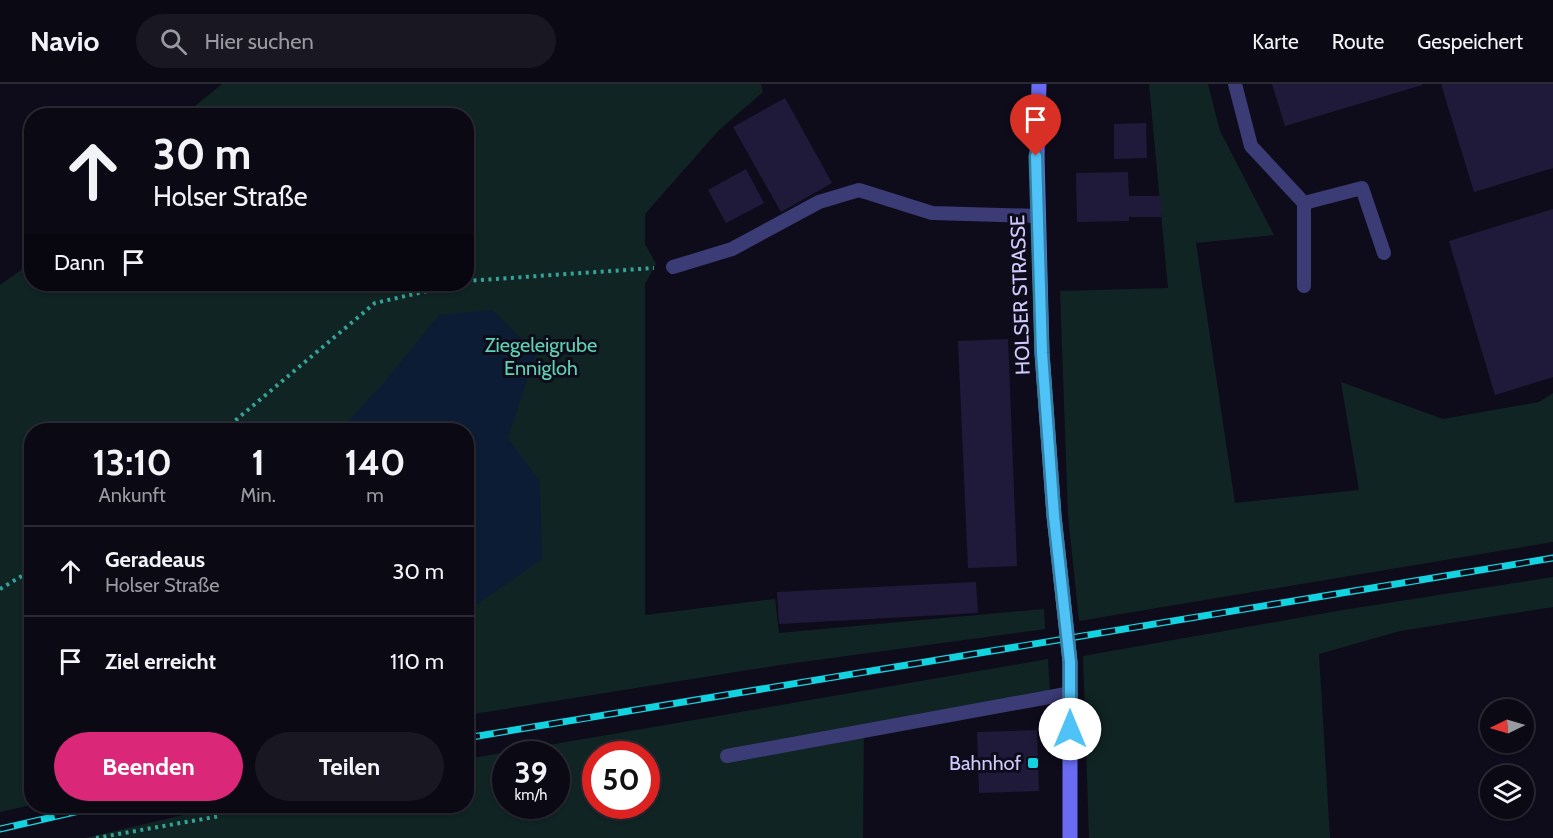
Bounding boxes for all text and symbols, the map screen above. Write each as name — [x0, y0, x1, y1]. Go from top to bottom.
search box — [136, 14, 556, 68]
text: Navio — [30, 24, 100, 58]
icon: search — [157, 25, 190, 58]
text: Hier suchen — [205, 28, 314, 55]
text: Karte — [1252, 29, 1299, 54]
text: Route — [1332, 29, 1384, 54]
text: Gespeichert — [1417, 29, 1523, 54]
pin — [1010, 94, 1061, 156]
icon: arrive — [1019, 103, 1052, 136]
text: 30 m — [153, 128, 251, 180]
icon: ahead — [54, 132, 132, 210]
text: Holser Straße — [153, 180, 308, 213]
street label: HOLSER STRASSE — [1005, 215, 1035, 375]
icon: arrive — [117, 246, 150, 279]
text: Dann — [54, 249, 105, 276]
park label: Ziegeleigrube Ennigloh — [485, 333, 597, 380]
text: 13:10 — [92, 440, 172, 484]
text: 1 — [251, 440, 265, 484]
text: 140 — [344, 440, 405, 484]
text: Ankunft — [98, 483, 166, 507]
text: Min. — [240, 483, 276, 507]
text: m — [366, 483, 384, 507]
text: Geradeaus — [105, 546, 205, 573]
icon: ahead — [54, 555, 87, 588]
text: 30 m — [392, 558, 444, 585]
text: Holser Straße — [105, 573, 219, 597]
icon: arrive — [54, 645, 87, 678]
text: Ziel erreicht — [105, 648, 216, 675]
text: 110 m — [390, 648, 444, 675]
position arrow — [1038, 697, 1102, 761]
north arrow — [1480, 699, 1534, 753]
map controls — [1480, 699, 1534, 819]
button: Beenden — [54, 732, 243, 801]
button: Teilen — [255, 732, 444, 801]
speed limit sign: 50 — [582, 741, 660, 819]
place label: Bahnhof — [949, 751, 1021, 775]
text: 39 — [514, 754, 548, 791]
marker: Bahnhof — [1026, 756, 1040, 770]
button: layers — [1480, 765, 1534, 819]
text: km/h — [515, 786, 547, 804]

